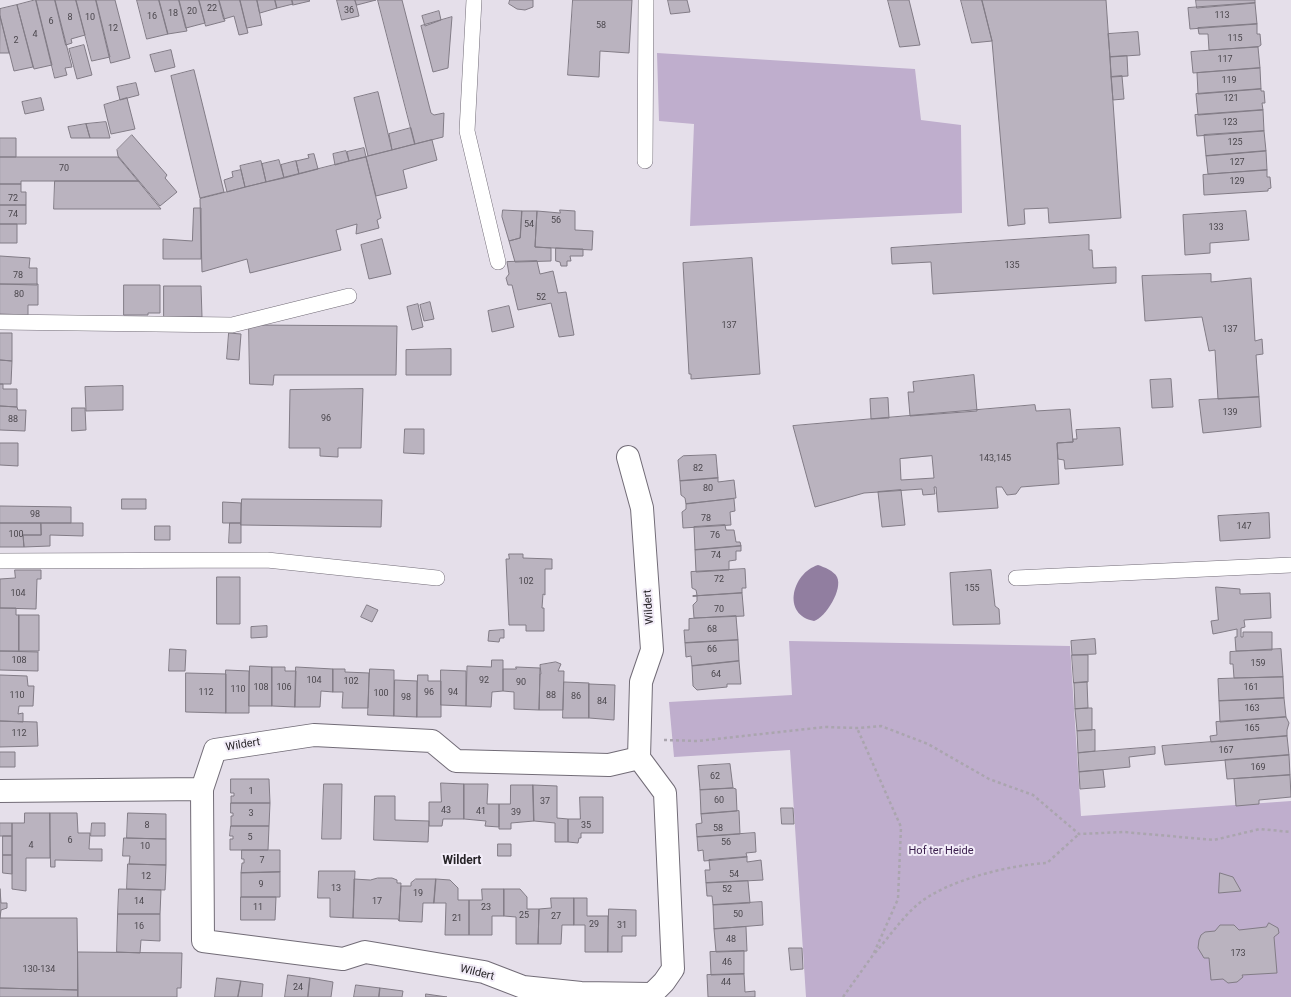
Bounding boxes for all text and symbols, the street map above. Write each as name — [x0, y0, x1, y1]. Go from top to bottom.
house number: 22 — [207, 4, 217, 14]
house number: 36 — [344, 6, 354, 16]
house number: 20 — [187, 7, 197, 17]
house number: 18 — [168, 9, 178, 19]
house number: 113 — [1214, 11, 1230, 21]
house number: 16 — [147, 12, 157, 22]
house number: 8 — [67, 13, 73, 23]
house number: 10 — [85, 13, 95, 23]
house number: 6 — [48, 17, 54, 27]
house number: 58 — [596, 21, 606, 31]
house number: 12 — [108, 24, 118, 34]
house number: 4 — [32, 30, 38, 40]
house number: 115 — [1227, 34, 1243, 44]
house number: 2 — [13, 36, 19, 46]
house number: 117 — [1217, 55, 1233, 65]
house number: 119 — [1221, 76, 1237, 86]
house number: 121 — [1223, 94, 1239, 104]
house number: 123 — [1222, 118, 1238, 128]
house number: 125 — [1227, 138, 1243, 148]
house number: 127 — [1229, 158, 1245, 168]
house number: 70 — [59, 164, 69, 174]
house number: 129 — [1229, 177, 1245, 187]
house number: 72 — [8, 194, 18, 204]
house number: 74 — [8, 210, 18, 220]
house number: 56 — [551, 216, 561, 226]
house number: 54 — [524, 220, 534, 230]
house number: 133 — [1208, 223, 1224, 233]
house number: 135 — [1004, 261, 1020, 271]
house number: 78 — [13, 271, 23, 281]
house number: 80 — [14, 290, 24, 300]
house number: 52 — [536, 293, 546, 303]
house number: 137 — [721, 321, 737, 331]
house number: 137 — [1222, 325, 1238, 335]
house number: 139 — [1222, 408, 1238, 418]
house number: 96 — [321, 414, 331, 424]
house number: 88 — [8, 415, 18, 425]
house number: 143,145 — [979, 454, 1011, 464]
house number: 82 — [693, 464, 703, 474]
house number: 80 — [703, 484, 713, 494]
house number: 98 — [30, 510, 40, 520]
house number: 78 — [701, 514, 711, 524]
house number: 147 — [1236, 522, 1252, 532]
house number: 100 — [8, 530, 24, 540]
house number: 76 — [710, 531, 720, 541]
house number: 74 — [711, 551, 721, 561]
house number: 72 — [714, 575, 724, 585]
house number: 102 — [518, 577, 534, 587]
house number: 155 — [964, 584, 980, 594]
house number: 104 — [10, 589, 26, 599]
street label: Wildert — [641, 589, 657, 625]
house number: 70 — [714, 605, 724, 615]
house number: 68 — [707, 625, 717, 635]
house number: 66 — [707, 645, 717, 655]
house number: 108 — [11, 656, 27, 666]
house number: 159 — [1250, 659, 1266, 669]
house number: 64 — [711, 670, 721, 680]
house number: 104 — [306, 676, 322, 686]
house number: 92 — [479, 676, 489, 686]
house number: 102 — [343, 677, 359, 687]
house number: 90 — [516, 678, 526, 688]
house number: 108 — [253, 683, 269, 693]
house number: 106 — [276, 683, 292, 693]
house number: 161 — [1243, 683, 1259, 693]
house number: 110 — [230, 685, 246, 695]
house number: 112 — [198, 688, 214, 698]
house number: 96 — [424, 688, 434, 698]
house number: 94 — [448, 688, 458, 698]
house number: 100 — [373, 689, 389, 699]
house number: 110 — [9, 691, 25, 701]
house number: 88 — [546, 691, 556, 701]
house number: 86 — [571, 692, 581, 702]
house number: 98 — [401, 693, 411, 703]
house number: 84 — [597, 697, 607, 707]
house number: 163 — [1244, 704, 1260, 714]
house number: 165 — [1244, 724, 1260, 734]
house number: 112 — [11, 729, 27, 739]
street label: Wildert — [225, 736, 261, 754]
house number: 167 — [1218, 746, 1234, 756]
house number: 169 — [1250, 763, 1266, 773]
house number: 62 — [710, 772, 720, 782]
house number: 1 — [248, 787, 254, 797]
house number: 60 — [714, 796, 724, 806]
house number: 37 — [540, 797, 550, 807]
house number: 43 — [441, 806, 451, 816]
house number: 41 — [476, 807, 486, 817]
house number: 39 — [511, 808, 521, 818]
house number: 3 — [248, 809, 254, 819]
house number: 8 — [144, 821, 150, 831]
house number: 35 — [581, 821, 591, 831]
house number: 58 — [713, 824, 723, 834]
house number: 5 — [247, 833, 253, 843]
house number: 6 — [67, 836, 73, 846]
house number: 56 — [721, 838, 731, 848]
house number: 4 — [28, 841, 34, 851]
house number: 10 — [140, 842, 150, 852]
park label: Hof ter Heide — [909, 844, 973, 858]
district label: Wildert — [443, 854, 481, 868]
house number: 7 — [259, 856, 265, 866]
house number: 54 — [729, 870, 739, 880]
house number: 12 — [141, 872, 151, 882]
house number: 9 — [258, 880, 264, 890]
house number: 13 — [331, 884, 341, 894]
house number: 52 — [722, 885, 732, 895]
house number: 19 — [413, 889, 423, 899]
house number: 14 — [134, 897, 144, 907]
house number: 17 — [372, 897, 382, 907]
house number: 11 — [253, 903, 263, 913]
house number: 23 — [481, 903, 491, 913]
house number: 50 — [733, 910, 743, 920]
house number: 25 — [519, 911, 529, 921]
house number: 27 — [551, 912, 561, 922]
house number: 21 — [452, 914, 462, 924]
house number: 29 — [589, 920, 599, 930]
house number: 31 — [617, 921, 627, 931]
house number: 16 — [134, 922, 144, 932]
house number: 48 — [726, 935, 736, 945]
house number: 173 — [1230, 949, 1246, 959]
house number: 46 — [722, 958, 732, 968]
street label: Wildert — [459, 962, 495, 984]
house number: 130-134 — [23, 965, 55, 975]
house number: 44 — [721, 978, 731, 988]
house number: 24 — [293, 983, 303, 993]

